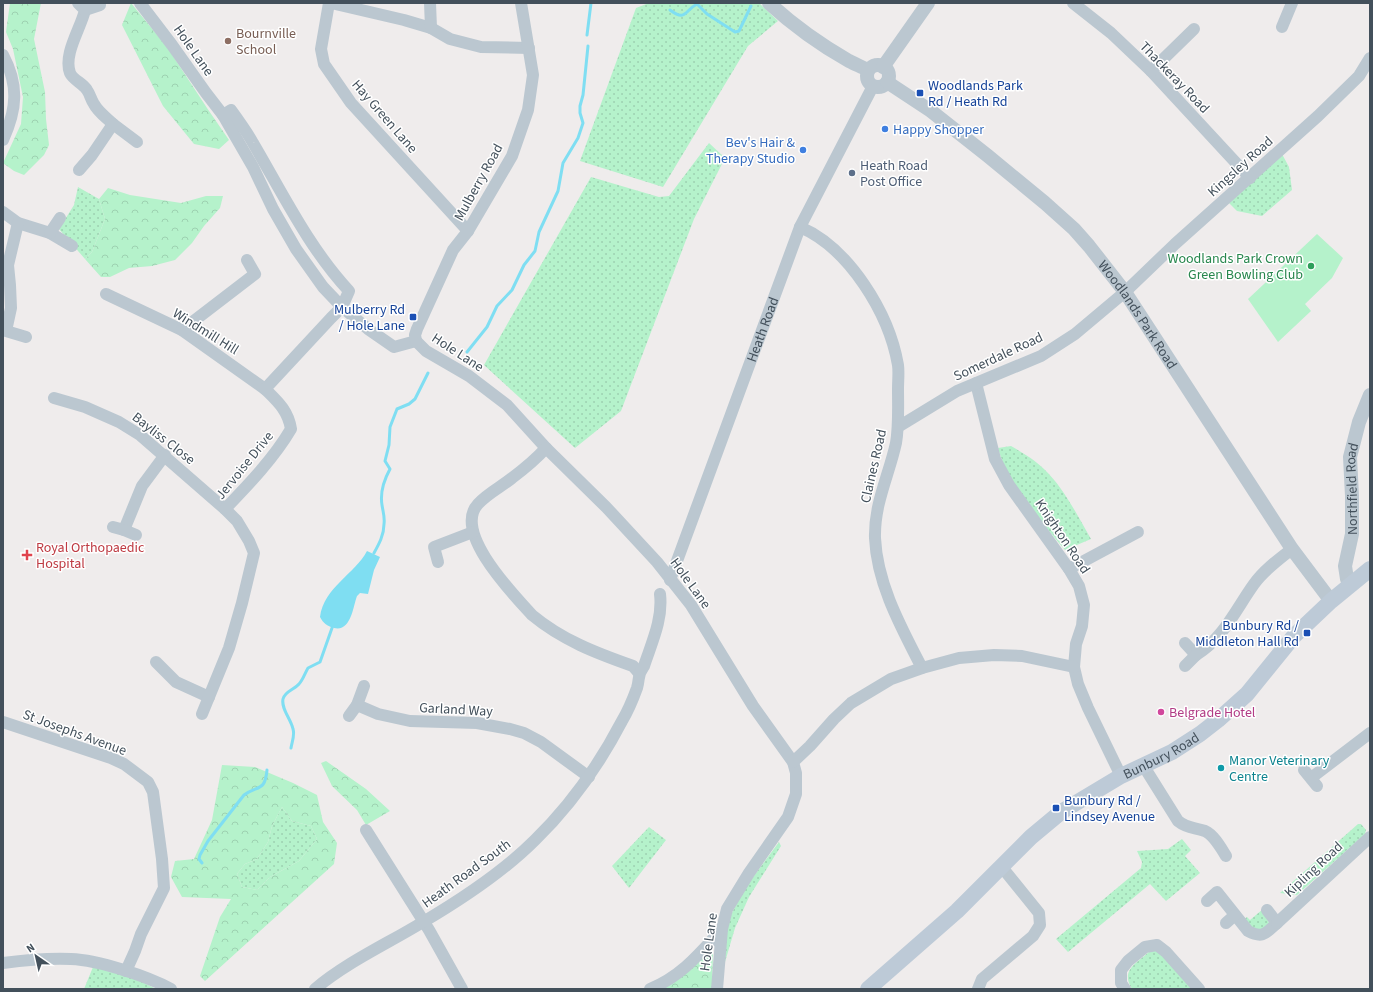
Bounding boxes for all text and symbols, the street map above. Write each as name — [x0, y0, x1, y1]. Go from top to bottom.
street label: Hole Lane — [168, 21, 218, 80]
place label: Bournville School — [236, 24, 296, 60]
marker: Bournville School — [223, 36, 233, 46]
street label: Thackeray Road — [1135, 37, 1214, 118]
street label: Hay Green Lane — [347, 75, 422, 158]
place label: Woodlands Park Rd / Heath Rd — [928, 76, 1023, 112]
marker: Woodlands Park Rd / Heath Rd — [915, 88, 925, 98]
place label: Happy Shopper — [893, 120, 984, 140]
marker: Happy Shopper — [880, 124, 890, 134]
street label: Kingsley Road — [1203, 132, 1278, 202]
place label: Bev's Hair & Therapy Studio — [706, 133, 795, 169]
street label: Mulberry Road — [449, 140, 508, 225]
marker: Bev's Hair & Therapy Studio — [798, 145, 808, 155]
place label: Heath Road Post Office — [860, 156, 928, 192]
marker: Heath Road Post Office — [847, 168, 857, 178]
place label: Woodlands Park Crown Green Bowling Club — [1167, 249, 1303, 285]
street label: Woodlands Park Road — [1093, 256, 1181, 373]
marker: Woodlands Park Crown Green Bowling Club — [1306, 261, 1316, 271]
street label: Heath Road — [742, 294, 784, 365]
place label: Mulberry Rd / Hole Lane — [334, 300, 405, 336]
street label: Windmill Hill — [169, 304, 243, 360]
marker: Mulberry Rd / Hole Lane — [408, 312, 418, 322]
street label: Somerdale Road — [950, 327, 1046, 386]
street label: Hole Lane — [427, 329, 487, 377]
street label: Bayliss Close — [128, 408, 199, 470]
street label: Jervoise Drive — [211, 427, 278, 504]
street label: Claines Road — [856, 427, 892, 505]
street label: Northfield Road — [1341, 441, 1364, 535]
street label: Knighton Road — [1030, 495, 1095, 578]
place label: Royal Orthopaedic Hospital — [36, 538, 145, 574]
marker: Royal Orthopaedic Hospital — [21, 549, 33, 561]
street label: Hole Lane — [665, 554, 716, 613]
place label: Bunbury Rd / Middleton Hall Rd — [1195, 616, 1299, 652]
marker: Bunbury Rd / Middleton Hall Rd — [1302, 628, 1312, 638]
street label: Garland Way — [419, 698, 494, 722]
place label: Belgrade Hotel — [1169, 703, 1256, 723]
street label: St Josephs Avenue — [20, 705, 129, 761]
marker: Belgrade Hotel — [1156, 707, 1166, 717]
street label: Bunbury Road — [1120, 728, 1204, 785]
place label: Manor Veterinary Centre — [1229, 751, 1330, 787]
marker: Manor Veterinary Centre — [1216, 763, 1226, 773]
place label: Bunbury Rd / Lindsey Avenue — [1064, 791, 1155, 827]
marker: Bunbury Rd / Lindsey Avenue — [1051, 803, 1061, 813]
street label: Heath Road South — [418, 835, 515, 913]
street label: Kipling Road — [1280, 837, 1348, 902]
street label: Hole Lane — [695, 912, 723, 972]
north arrow — [16, 936, 56, 976]
text: N — [23, 940, 38, 956]

